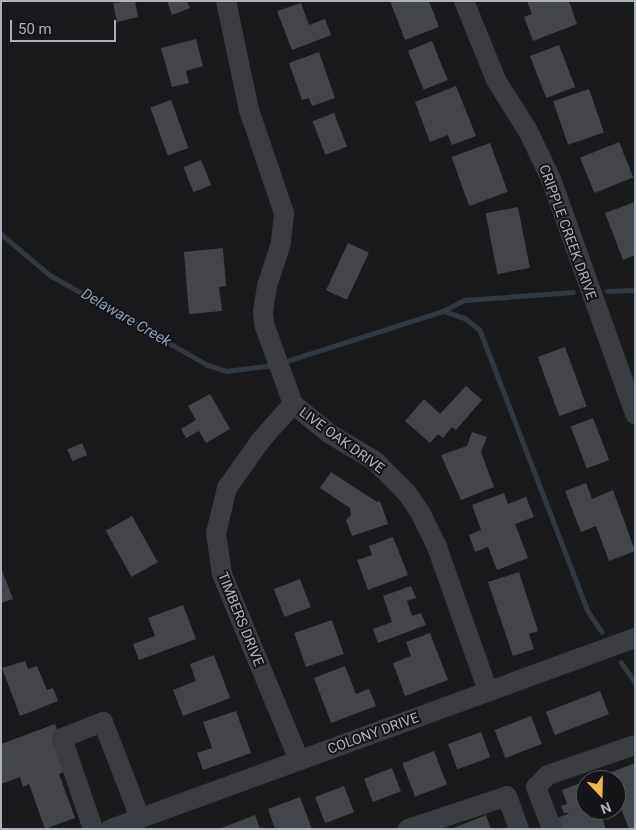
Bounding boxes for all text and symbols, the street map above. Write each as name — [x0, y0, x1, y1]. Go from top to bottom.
scale bar — [12, 10, 119, 42]
text: 50 m — [18, 20, 52, 38]
street label: CRIPPLE CREEK DRIVE — [536, 162, 600, 302]
water label: Delaware Creek — [78, 285, 174, 351]
street label: LIVE OAK DRIVE — [296, 404, 388, 476]
street label: TIMBERS DRIVE — [214, 570, 268, 668]
street label: COLONY DRIVE — [325, 709, 421, 757]
north arrow — [576, 770, 626, 820]
text: N — [599, 799, 614, 817]

